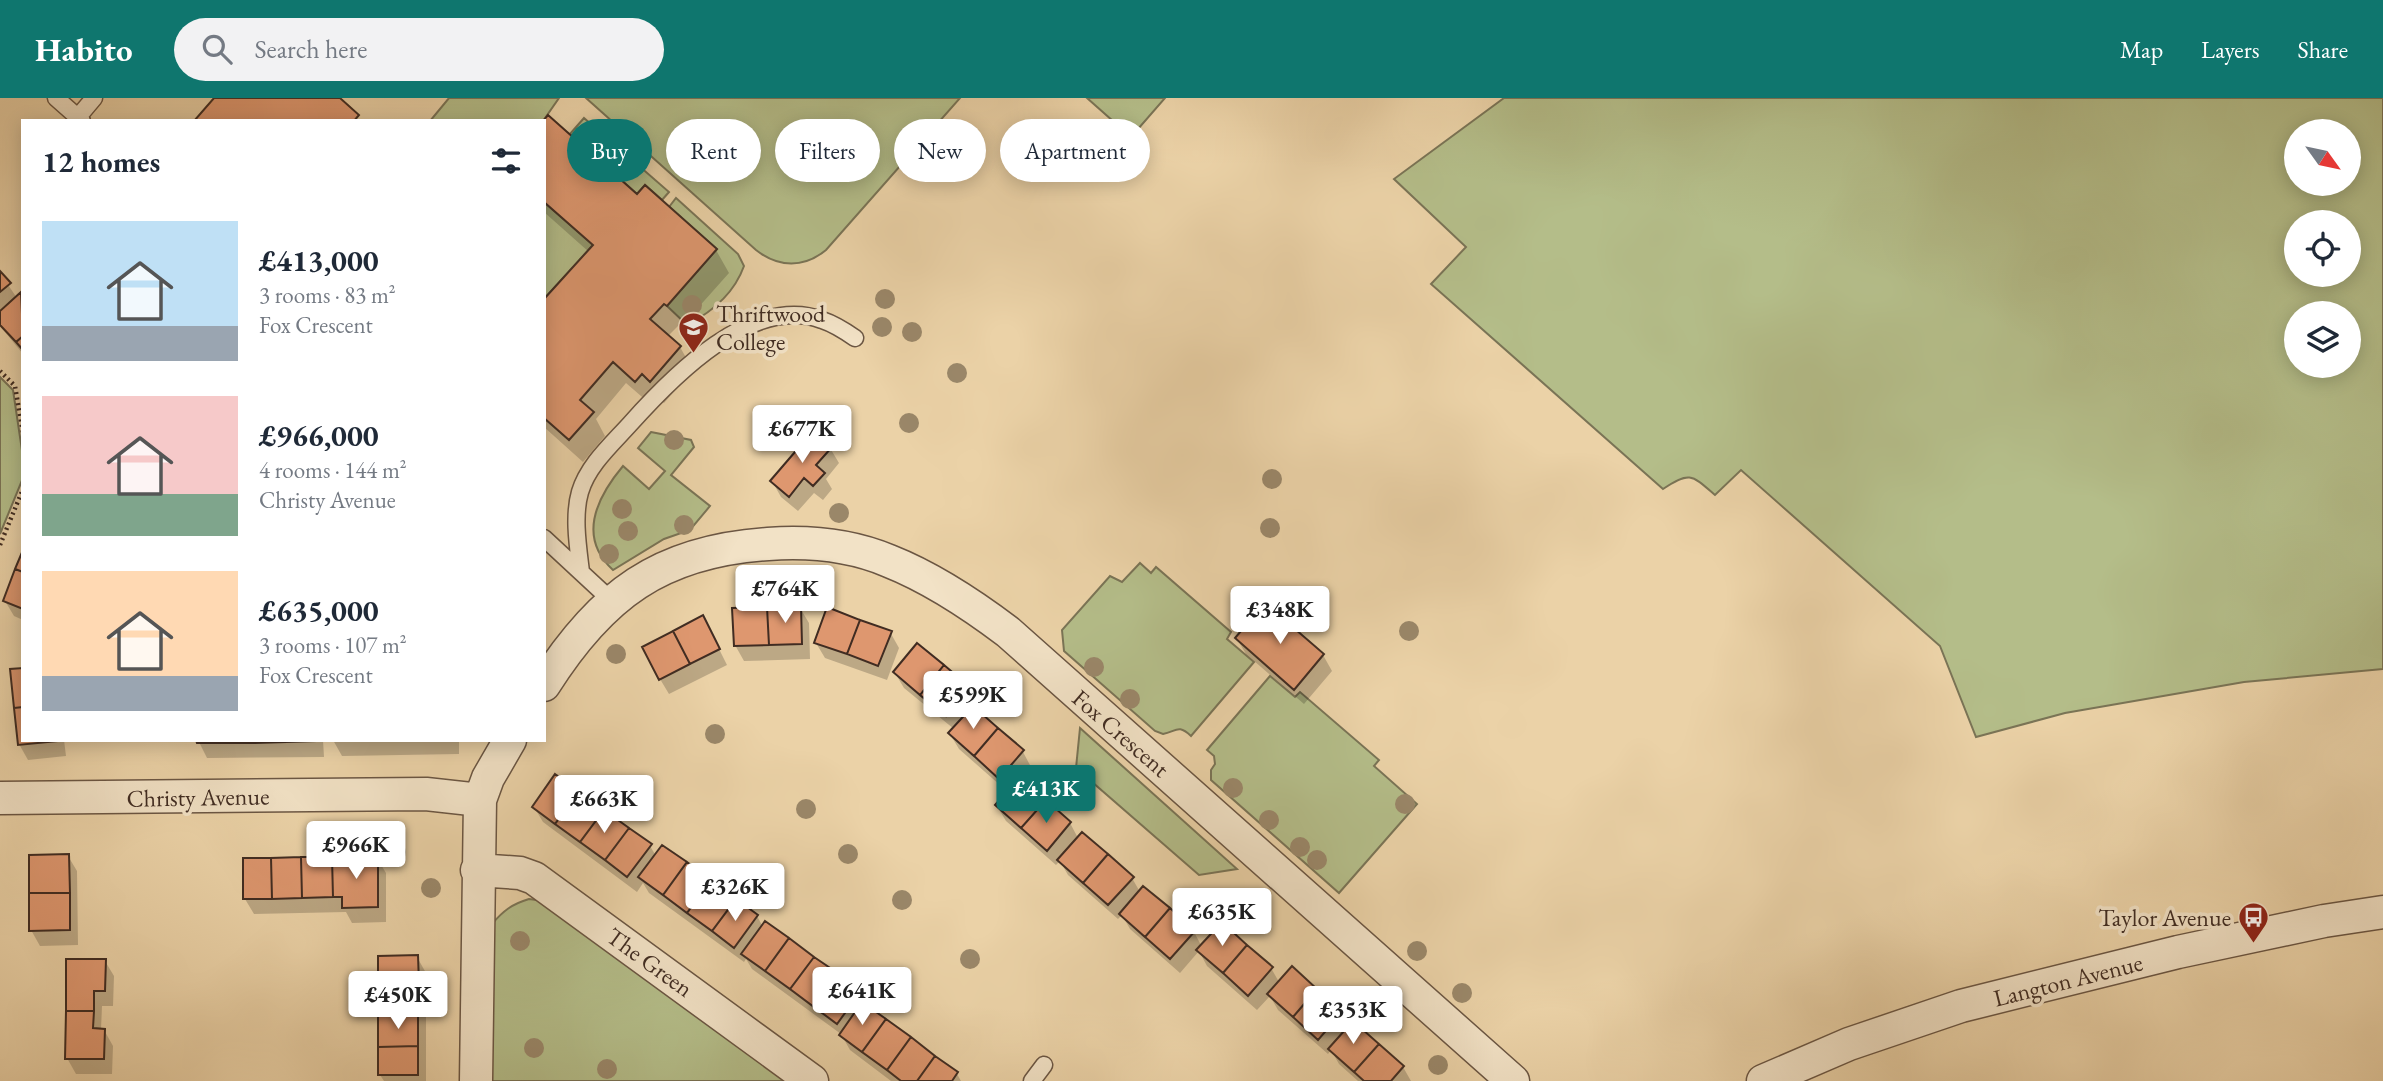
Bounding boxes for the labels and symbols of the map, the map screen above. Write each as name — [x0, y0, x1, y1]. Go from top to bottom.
north arrow — [2284, 119, 2361, 196]
place label: Thriftwood College — [716, 298, 826, 357]
school or university icon: Thriftwood College — [676, 310, 710, 354]
pin: £677K — [753, 406, 851, 465]
pin: £764K — [736, 566, 834, 625]
pin: £348K — [1231, 587, 1329, 646]
pin: £599K — [924, 672, 1022, 731]
street label: Fox Crescent — [1066, 682, 1176, 784]
pin: £413K — [997, 766, 1095, 825]
pin: £663K — [555, 776, 653, 835]
street label: Christy Avenue — [126, 780, 270, 814]
pin: £966K — [307, 822, 405, 881]
pin: £326K — [686, 864, 784, 923]
pin: £635K — [1173, 888, 1271, 948]
bus stop icon: Taylor Avenue — [2237, 900, 2271, 944]
place label: Taylor Avenue — [2098, 902, 2231, 933]
street label: The Green — [601, 920, 700, 1004]
street label: Langton Avenue — [1990, 947, 2146, 1013]
pin: £641K — [813, 968, 911, 1027]
pin: £450K — [349, 972, 447, 1031]
pin: £353K — [1304, 986, 1402, 1046]

